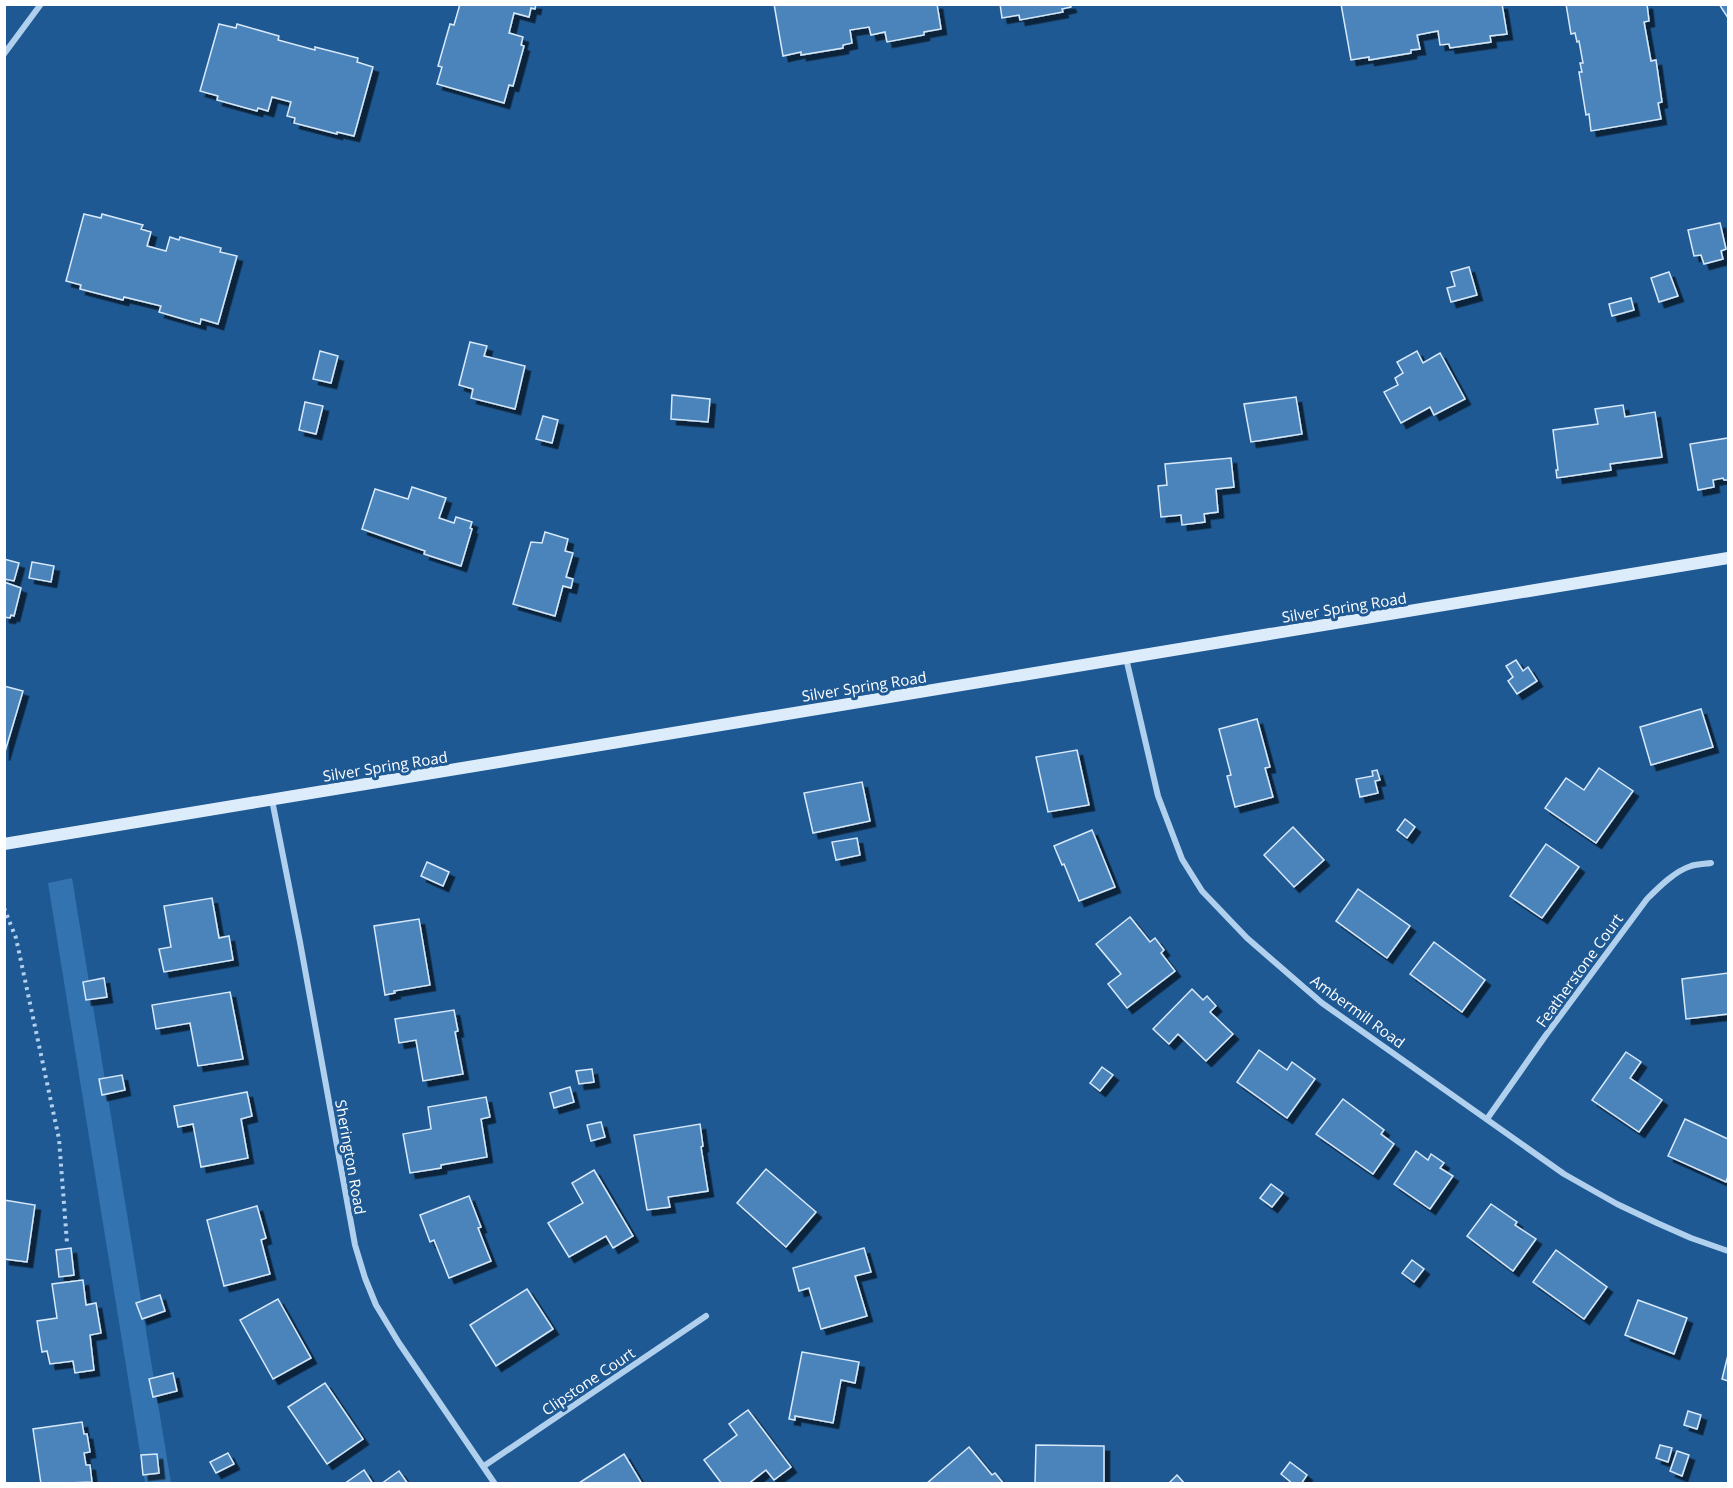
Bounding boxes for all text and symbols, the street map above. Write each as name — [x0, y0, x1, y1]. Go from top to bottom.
street label: Silver Spring Road — [1280, 587, 1408, 627]
street label: Silver Spring Road — [800, 666, 928, 706]
street label: Silver Spring Road — [321, 746, 449, 786]
street label: Featherstone Court — [1531, 909, 1627, 1031]
street label: Ambermill Road — [1307, 970, 1409, 1052]
street label: Sherington Road — [331, 1098, 371, 1216]
street label: Clipstone Court — [537, 1342, 639, 1420]

